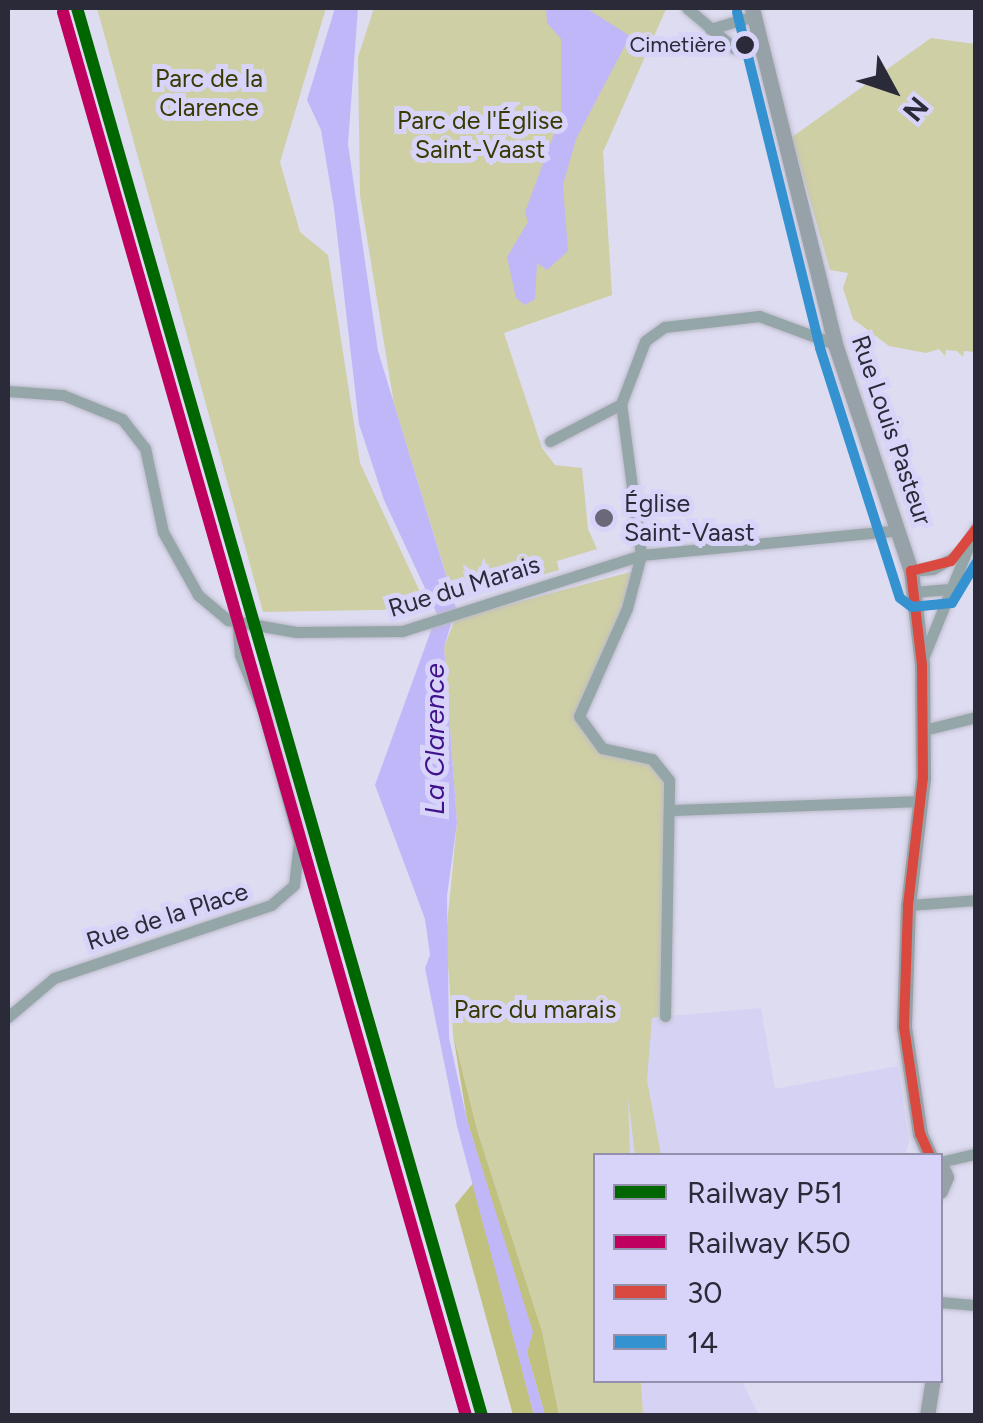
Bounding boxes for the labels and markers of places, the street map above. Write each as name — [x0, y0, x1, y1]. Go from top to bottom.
place label: Cimetière — [629, 32, 726, 58]
marker: Cimetière — [735, 35, 755, 55]
place label: Église Saint-Vaast — [624, 489, 755, 548]
marker: Église Saint-Vaast — [593, 507, 615, 529]

